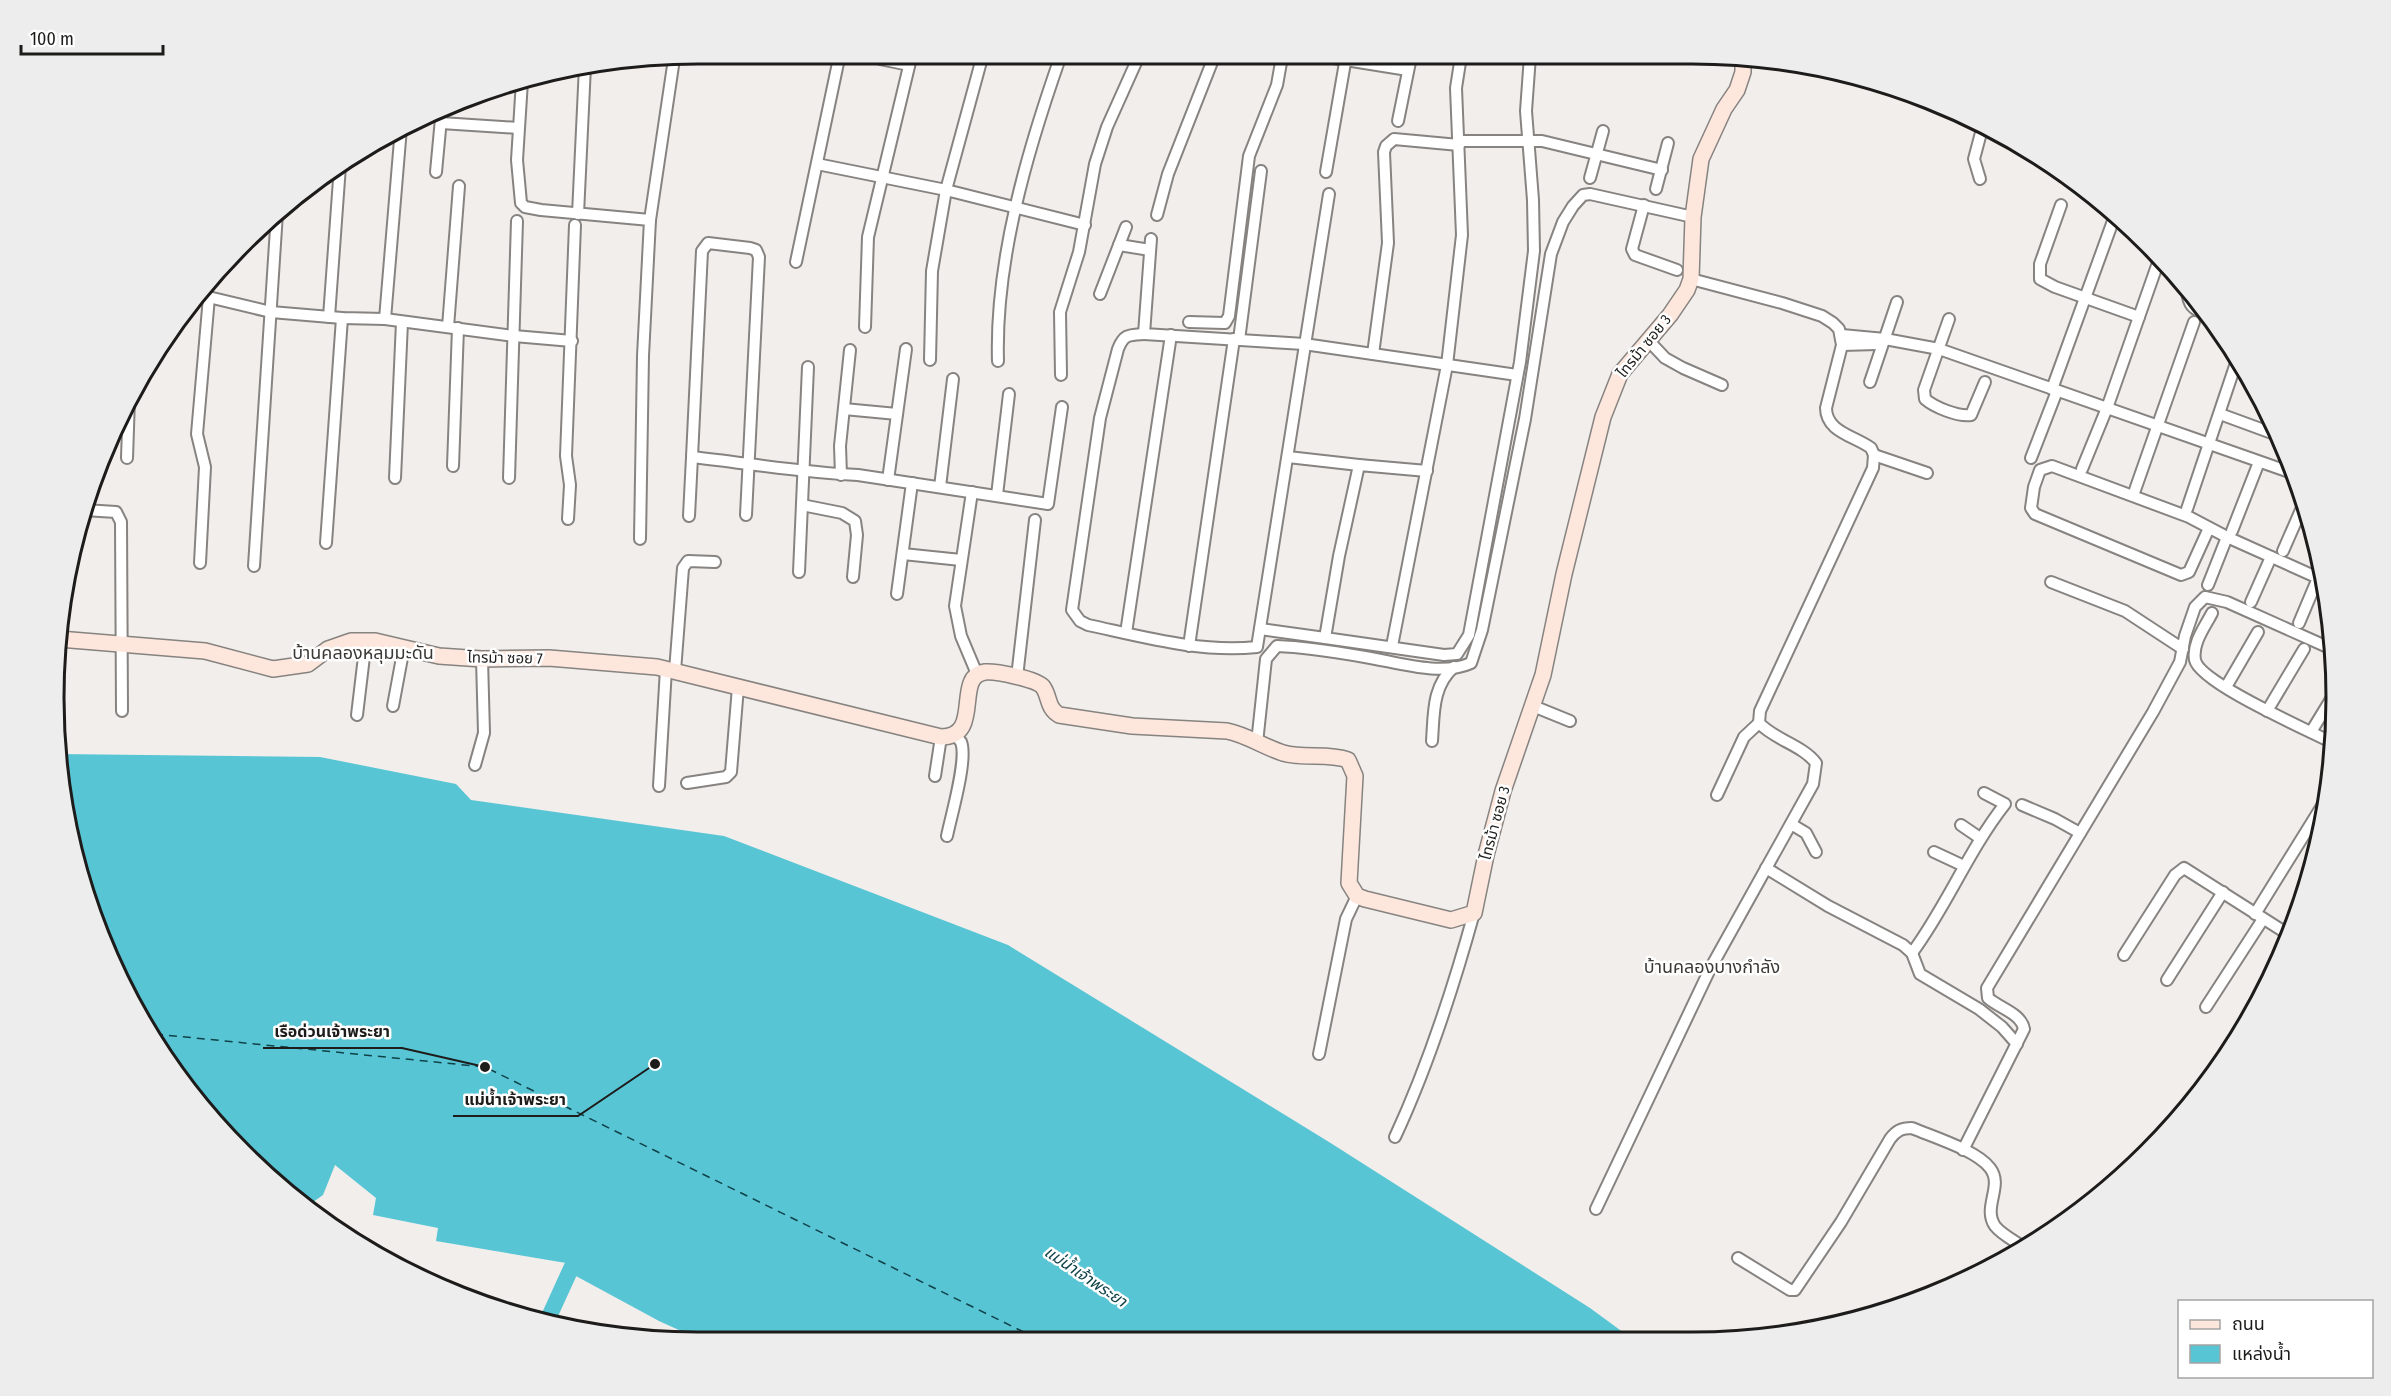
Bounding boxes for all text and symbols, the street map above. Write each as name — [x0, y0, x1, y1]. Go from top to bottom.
scale bar — [21, 18, 164, 56]
text: 100 m — [30, 28, 74, 50]
street label: ไทรม้า ซอย 3 — [1612, 311, 1675, 382]
district label: บ้านคลองหลุมมะดัน — [292, 642, 434, 664]
street label: ไทรม้า ซอย 7 — [466, 648, 543, 668]
street label: ไทรม้า ซอย 3 — [1476, 784, 1514, 863]
district label: บ้านคลองบางกำลัง — [1644, 956, 1780, 978]
callout: เรือด่วนเจ้าพระยา — [263, 1014, 402, 1048]
text: เรือด่วนเจ้าพระยา — [274, 1022, 390, 1041]
callout: แม่น้ำเจ้าพระยา — [453, 1082, 578, 1116]
text: แม่น้ำเจ้าพระยา — [464, 1088, 566, 1109]
water label: แม่น้ำเจ้าพระยา — [1041, 1240, 1133, 1312]
legend — [2178, 1300, 2373, 1378]
text: ถนน — [2232, 1313, 2265, 1335]
text: แหล่งน้ำ — [2232, 1341, 2291, 1365]

